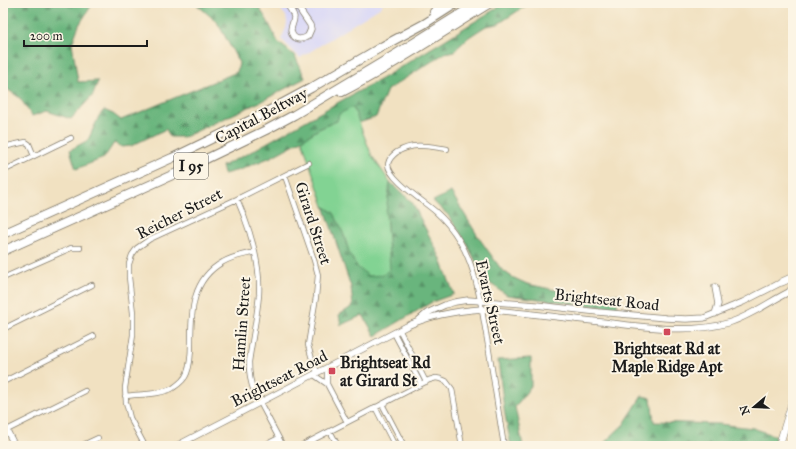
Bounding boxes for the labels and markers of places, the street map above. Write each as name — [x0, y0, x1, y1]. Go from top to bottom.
marker: Brightseat Rd at Maple Ridge Apt — [662, 327, 672, 337]
place label: Brightseat Rd at Maple Ridge Apt — [611, 339, 723, 377]
place label: Brightseat Rd at Girard St — [340, 353, 431, 390]
marker: Brightseat Rd at Girard St — [327, 366, 337, 376]

